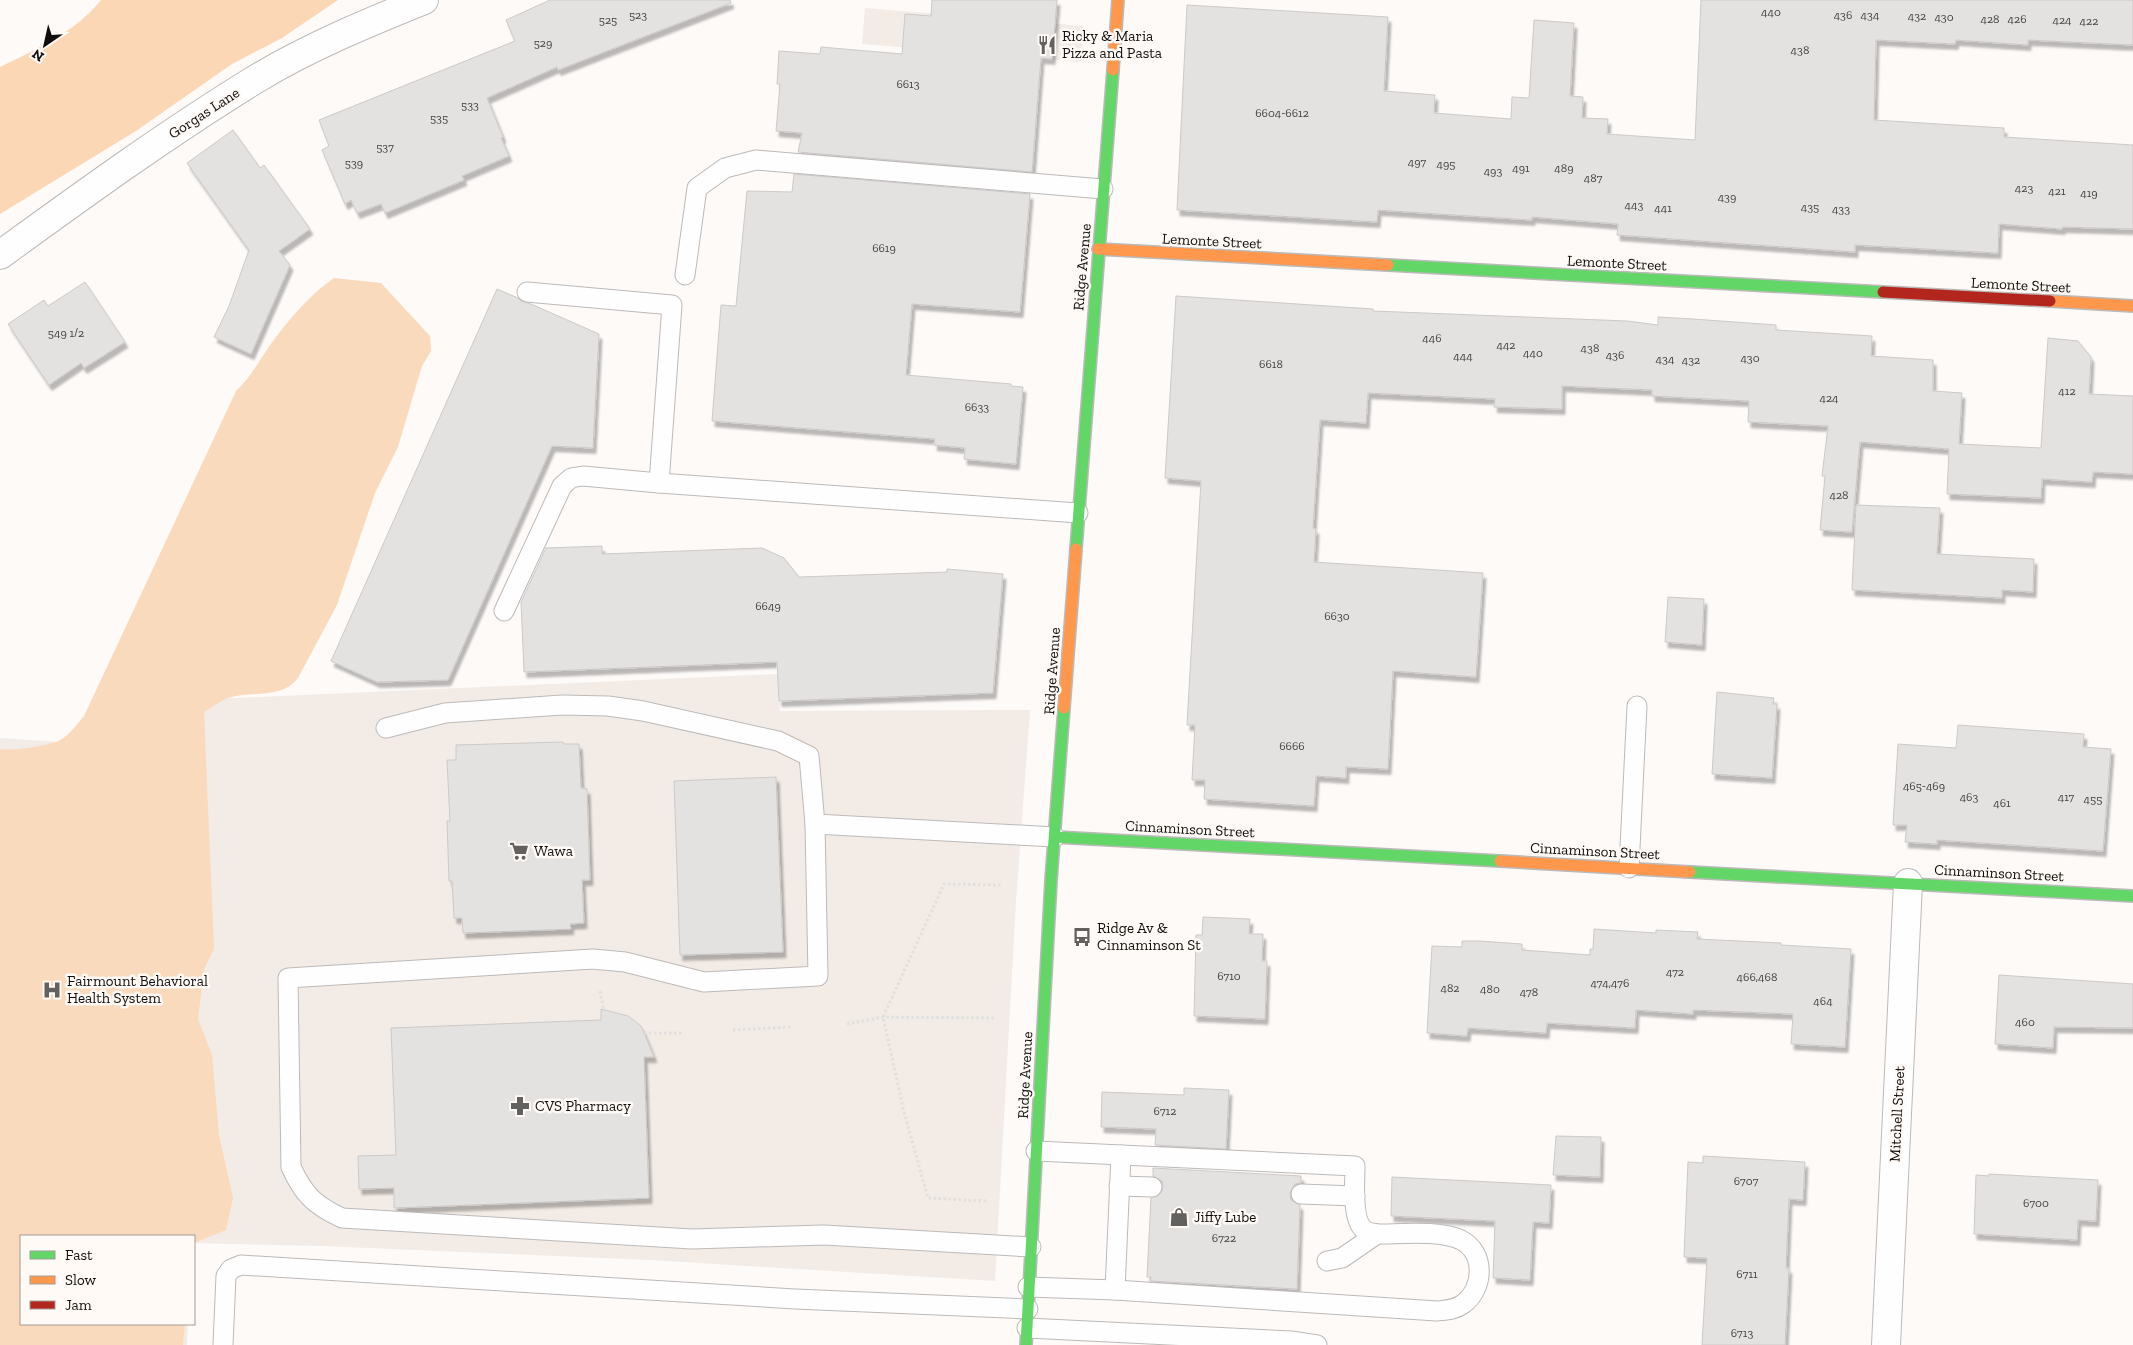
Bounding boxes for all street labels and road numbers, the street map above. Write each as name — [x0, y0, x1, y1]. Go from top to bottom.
street label: Gorgas Lane — [165, 83, 243, 143]
street label: Ridge Avenue — [1069, 223, 1095, 311]
street label: Lemonte Street — [1162, 229, 1263, 253]
street label: Lemonte Street — [1567, 251, 1668, 275]
street label: Lemonte Street — [1971, 273, 2072, 297]
street label: Ridge Avenue — [1040, 627, 1064, 715]
street label: Cinnaminson Street — [1125, 817, 1256, 841]
street label: Cinnaminson Street — [1530, 839, 1661, 863]
street label: Cinnaminson Street — [1934, 861, 2065, 885]
street label: Ridge Avenue — [1014, 1031, 1036, 1119]
street label: Mitchell Street — [1885, 1065, 1909, 1163]

